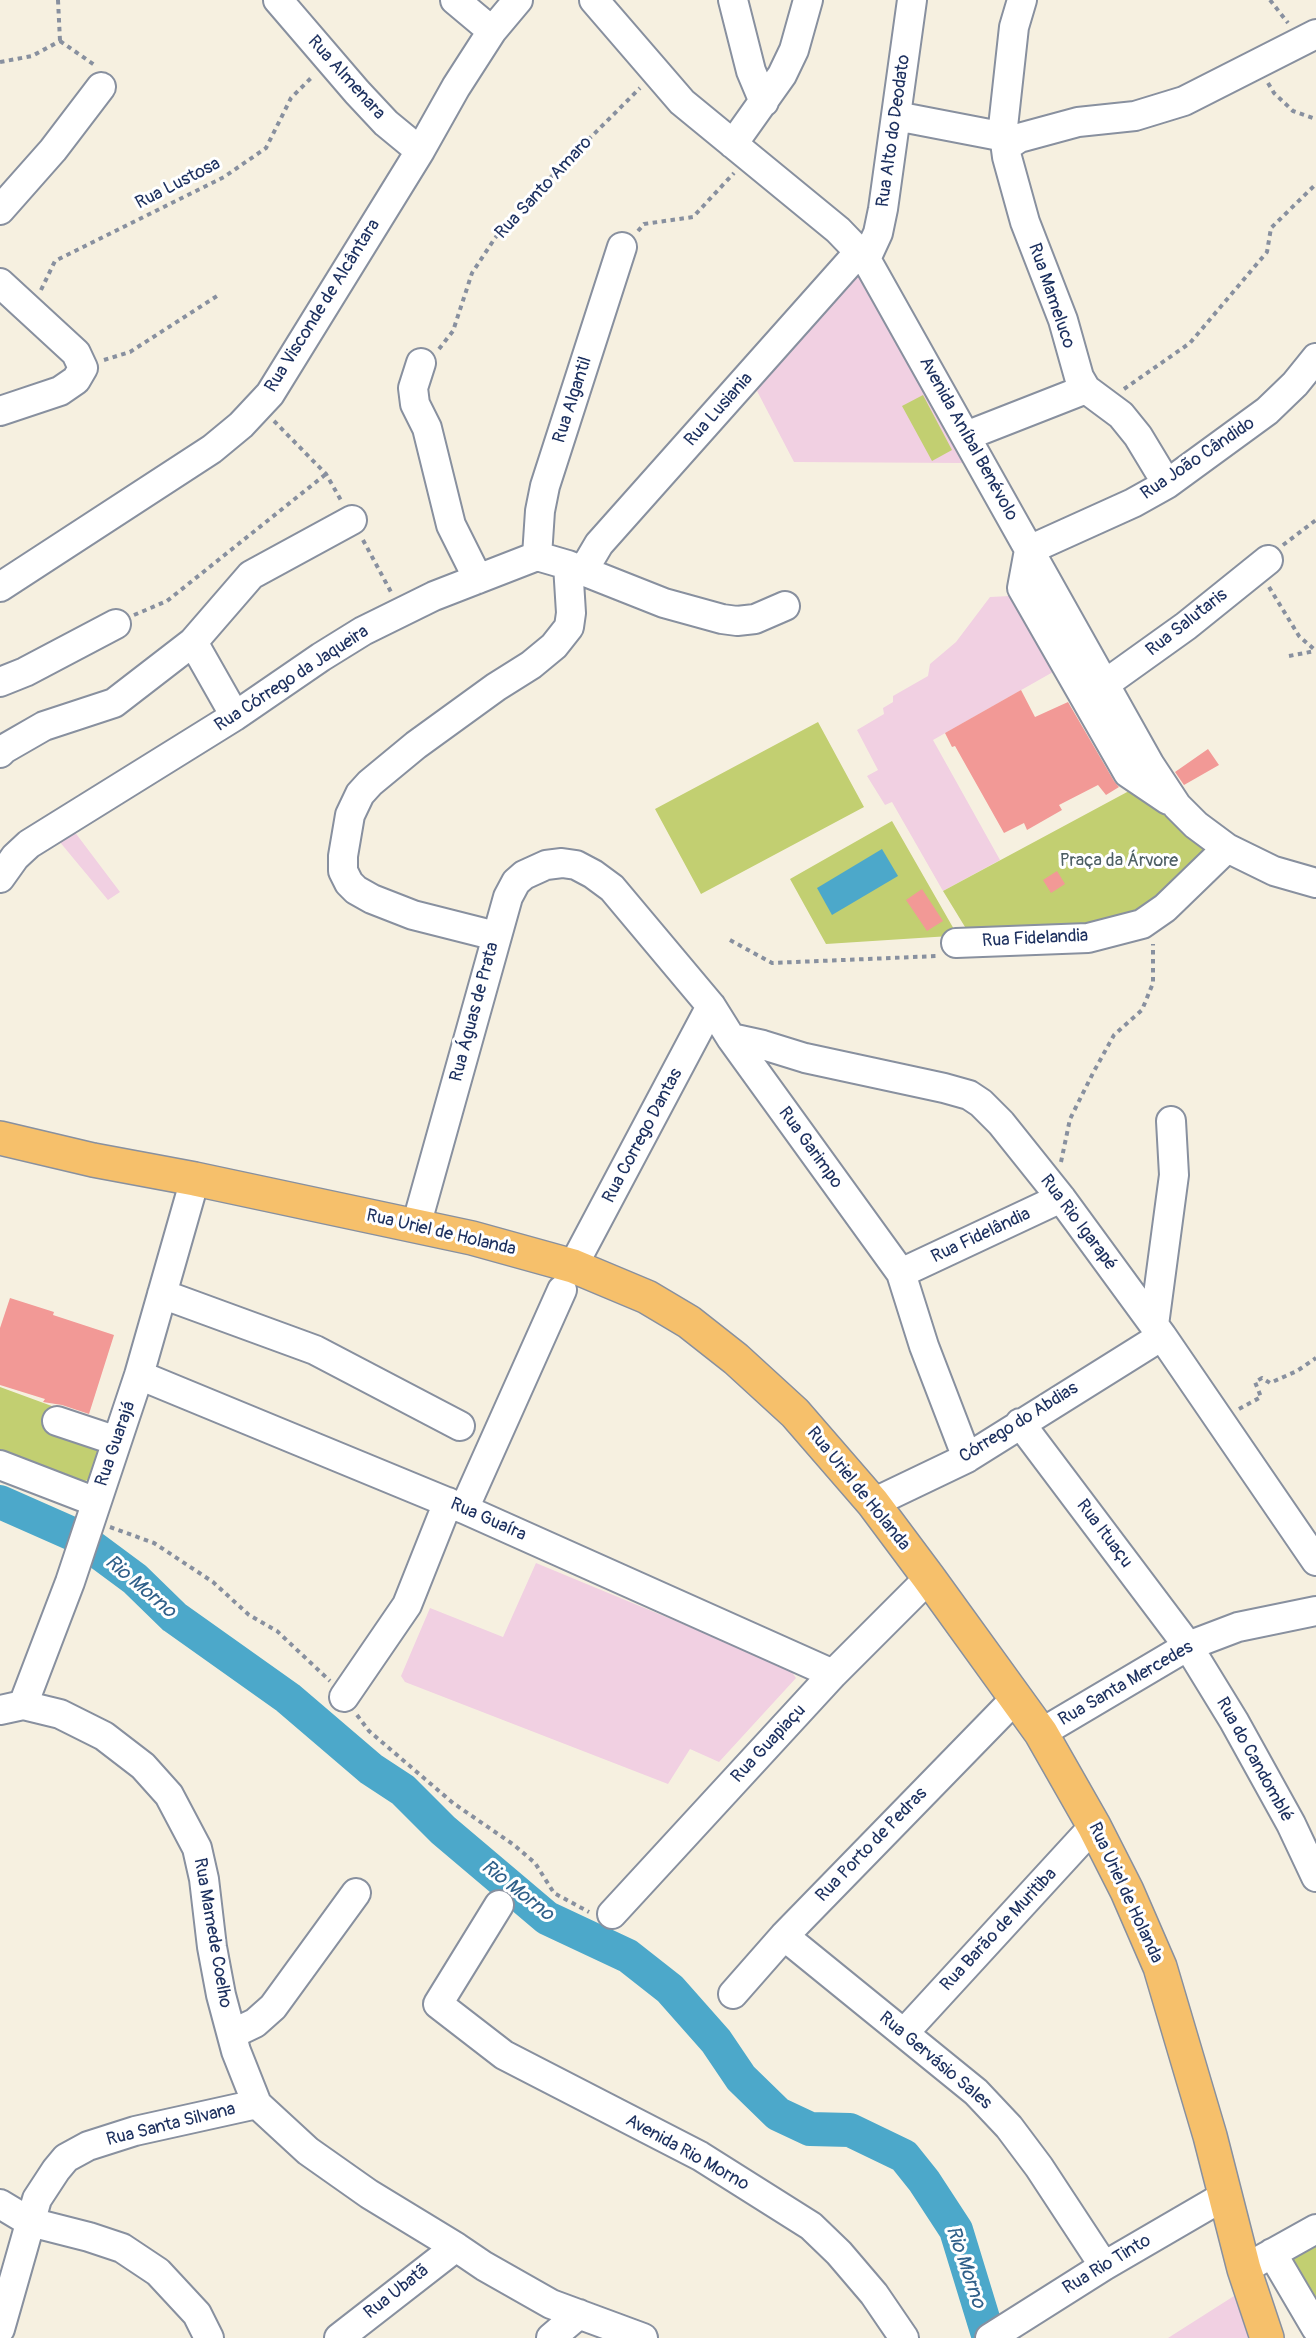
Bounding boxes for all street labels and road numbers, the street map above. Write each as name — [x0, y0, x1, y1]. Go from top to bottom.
street label: Rua Almenara — [303, 32, 389, 124]
street label: Rua Alto do Deodato — [873, 53, 915, 209]
street label: Rua Santo Amaro — [491, 132, 597, 244]
street label: Rua Lustosa — [132, 153, 224, 215]
street label: Rua Visconde de Alcântara — [261, 215, 385, 397]
street label: Rua Mameluco — [1023, 240, 1079, 352]
street label: Avenida Aníbal Benévolo — [914, 353, 1022, 525]
street label: Rua Algantil — [549, 354, 597, 446]
street label: Rua Lusiania — [680, 369, 758, 451]
street label: Rua João Cândido — [1137, 413, 1259, 505]
street label: Rua Salutaris — [1142, 585, 1232, 661]
street label: Rua Córrego da Jaqueira — [211, 621, 373, 737]
street label: Rua Fidelandia — [981, 925, 1089, 953]
street label: Rua Águas de Prata — [446, 940, 504, 1084]
street label: Rua Corrego Dantas — [598, 1065, 688, 1207]
street label: Rua Garimpo — [773, 1103, 847, 1193]
street label: Rua Rio Igarapé — [1035, 1171, 1121, 1275]
street label: Rua Fidelândia — [928, 1204, 1034, 1268]
street label: Rua Uriel de Holanda — [364, 1205, 518, 1261]
street label: Córrego do Abdias — [956, 1378, 1082, 1468]
street label: Rua Guarajá — [91, 1399, 141, 1489]
street label: Rua Uriel de Holanda — [802, 1423, 914, 1555]
street label: Rua Guaíra — [447, 1494, 529, 1546]
street label: Rua Ituaçu — [1071, 1496, 1137, 1572]
street label: Rua Santa Mercedes — [1055, 1637, 1197, 1731]
street label: Rua do Candomblé — [1211, 1694, 1297, 1826]
street label: Rua Guapiaçu — [727, 1700, 811, 1788]
street label: Rua Porto de Pedras — [812, 1783, 932, 1907]
street label: Rua Uriel de Holanda — [1083, 1819, 1167, 1967]
street label: Rua Mamede Coelho — [188, 1856, 236, 2010]
street label: Rua Barão de Muritiba — [936, 1864, 1062, 1996]
street label: Rua Gervásio Sales — [874, 2008, 996, 2114]
street label: Rua Santa Silvana — [104, 2099, 238, 2151]
street label: Avenida Rio Morno — [621, 2110, 753, 2196]
street label: Rua Rio Tinto — [1059, 2230, 1155, 2300]
street label: Rua Ubatã — [360, 2260, 434, 2324]

